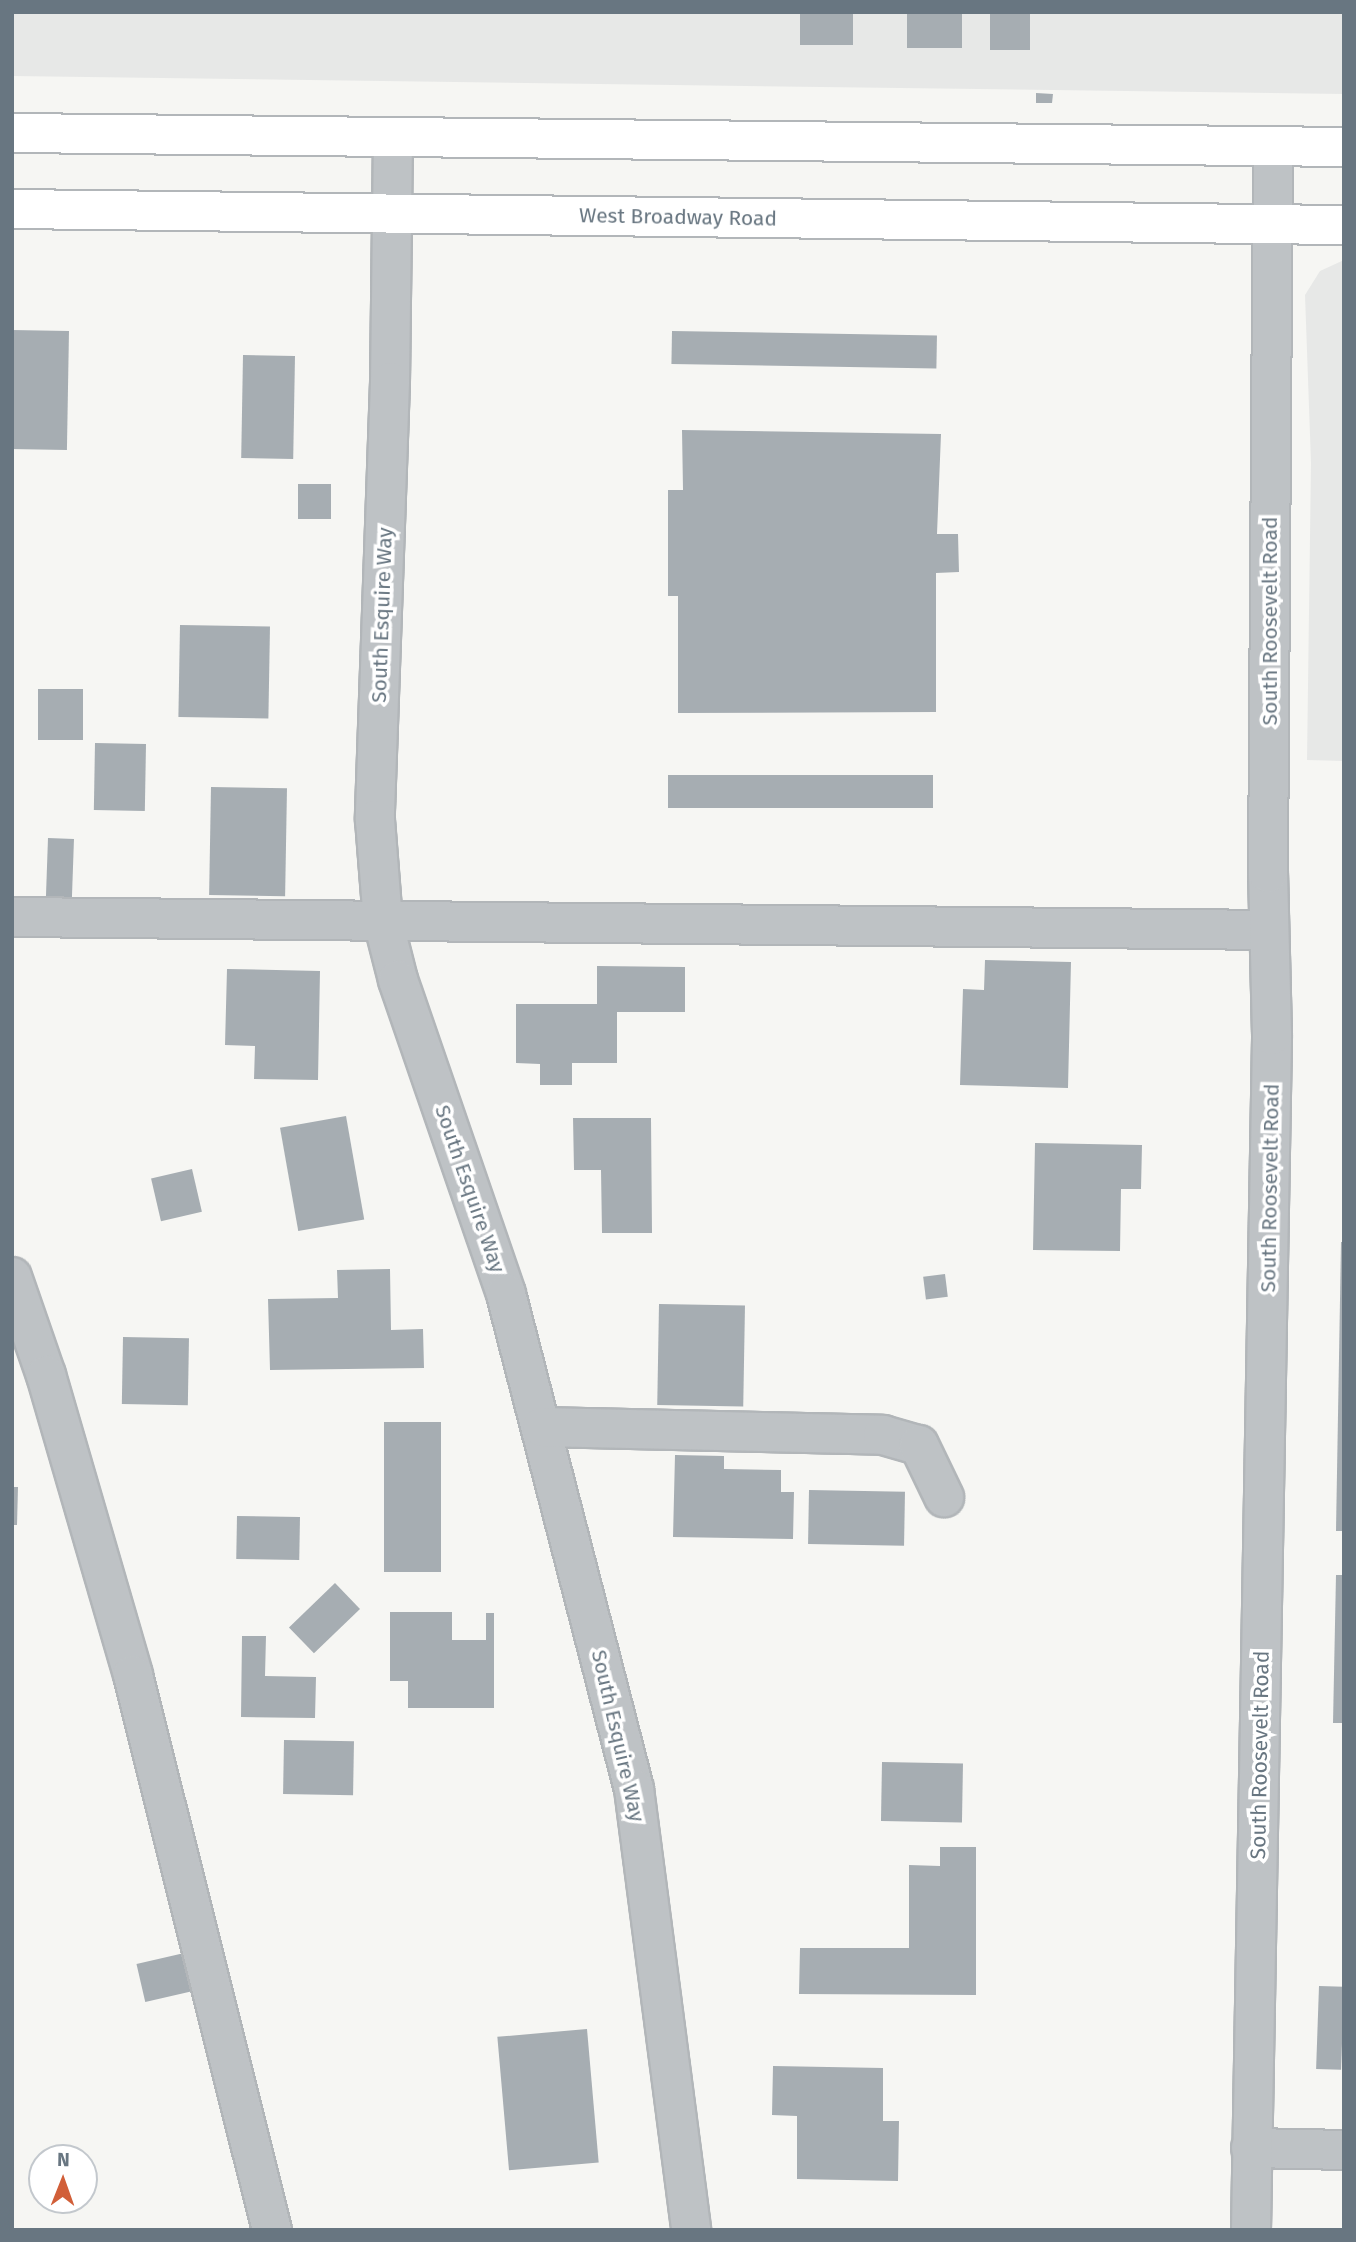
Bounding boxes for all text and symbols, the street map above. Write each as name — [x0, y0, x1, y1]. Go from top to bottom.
street label: West Broadway Road — [579, 203, 777, 231]
street label: South Roosevelt Road — [1257, 517, 1283, 725]
street label: South Esquire Way — [366, 527, 398, 703]
street label: South Roosevelt Road — [1256, 1083, 1284, 1293]
street label: South Esquire Way — [429, 1102, 511, 1276]
street label: South Esquire Way — [586, 1648, 650, 1824]
street label: South Roosevelt Road — [1246, 1650, 1274, 1860]
north arrow — [28, 2144, 98, 2214]
text: N — [57, 2148, 70, 2171]

